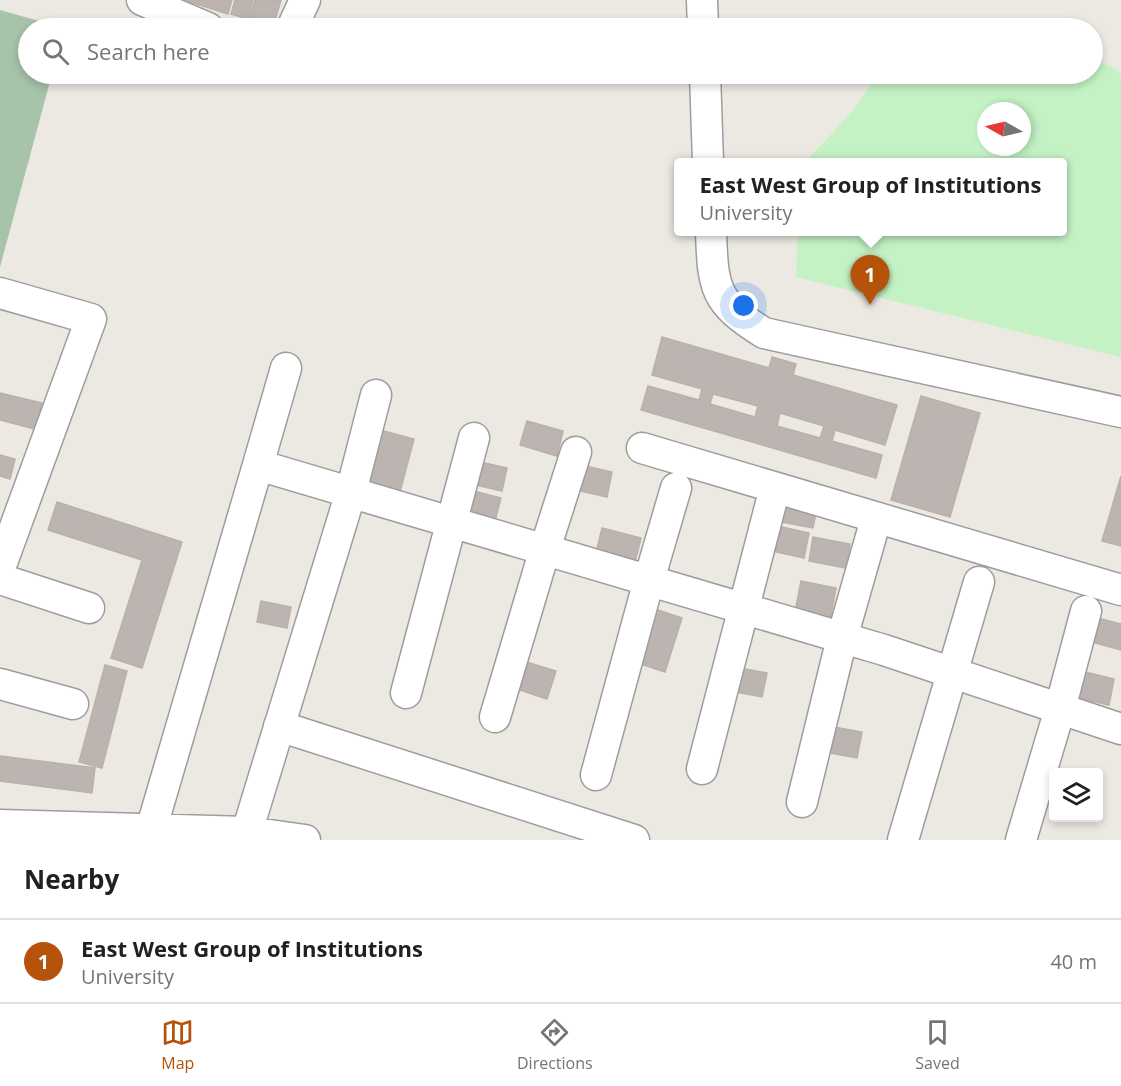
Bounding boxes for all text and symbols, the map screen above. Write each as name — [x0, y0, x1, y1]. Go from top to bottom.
search box — [18, 18, 1103, 84]
icon: search — [39, 35, 72, 68]
text: Search here — [87, 36, 210, 66]
north arrow — [977, 102, 1031, 156]
popup — [674, 158, 1067, 236]
text: East West Group of Institutions — [700, 169, 1042, 199]
text: University — [700, 199, 793, 226]
pin: 1 — [850, 256, 890, 305]
your location — [729, 291, 758, 320]
map controls — [1049, 768, 1103, 822]
button: layers — [1049, 768, 1103, 822]
text: Nearby — [24, 861, 119, 897]
text: East West Group of Institutions — [81, 933, 423, 963]
text: 1 — [38, 948, 49, 975]
text: 40 m — [1050, 948, 1097, 975]
text: University — [81, 963, 174, 990]
tab: Map — [161, 1016, 194, 1074]
tab: Directions — [517, 1016, 593, 1074]
tab: Saved — [915, 1016, 960, 1074]

